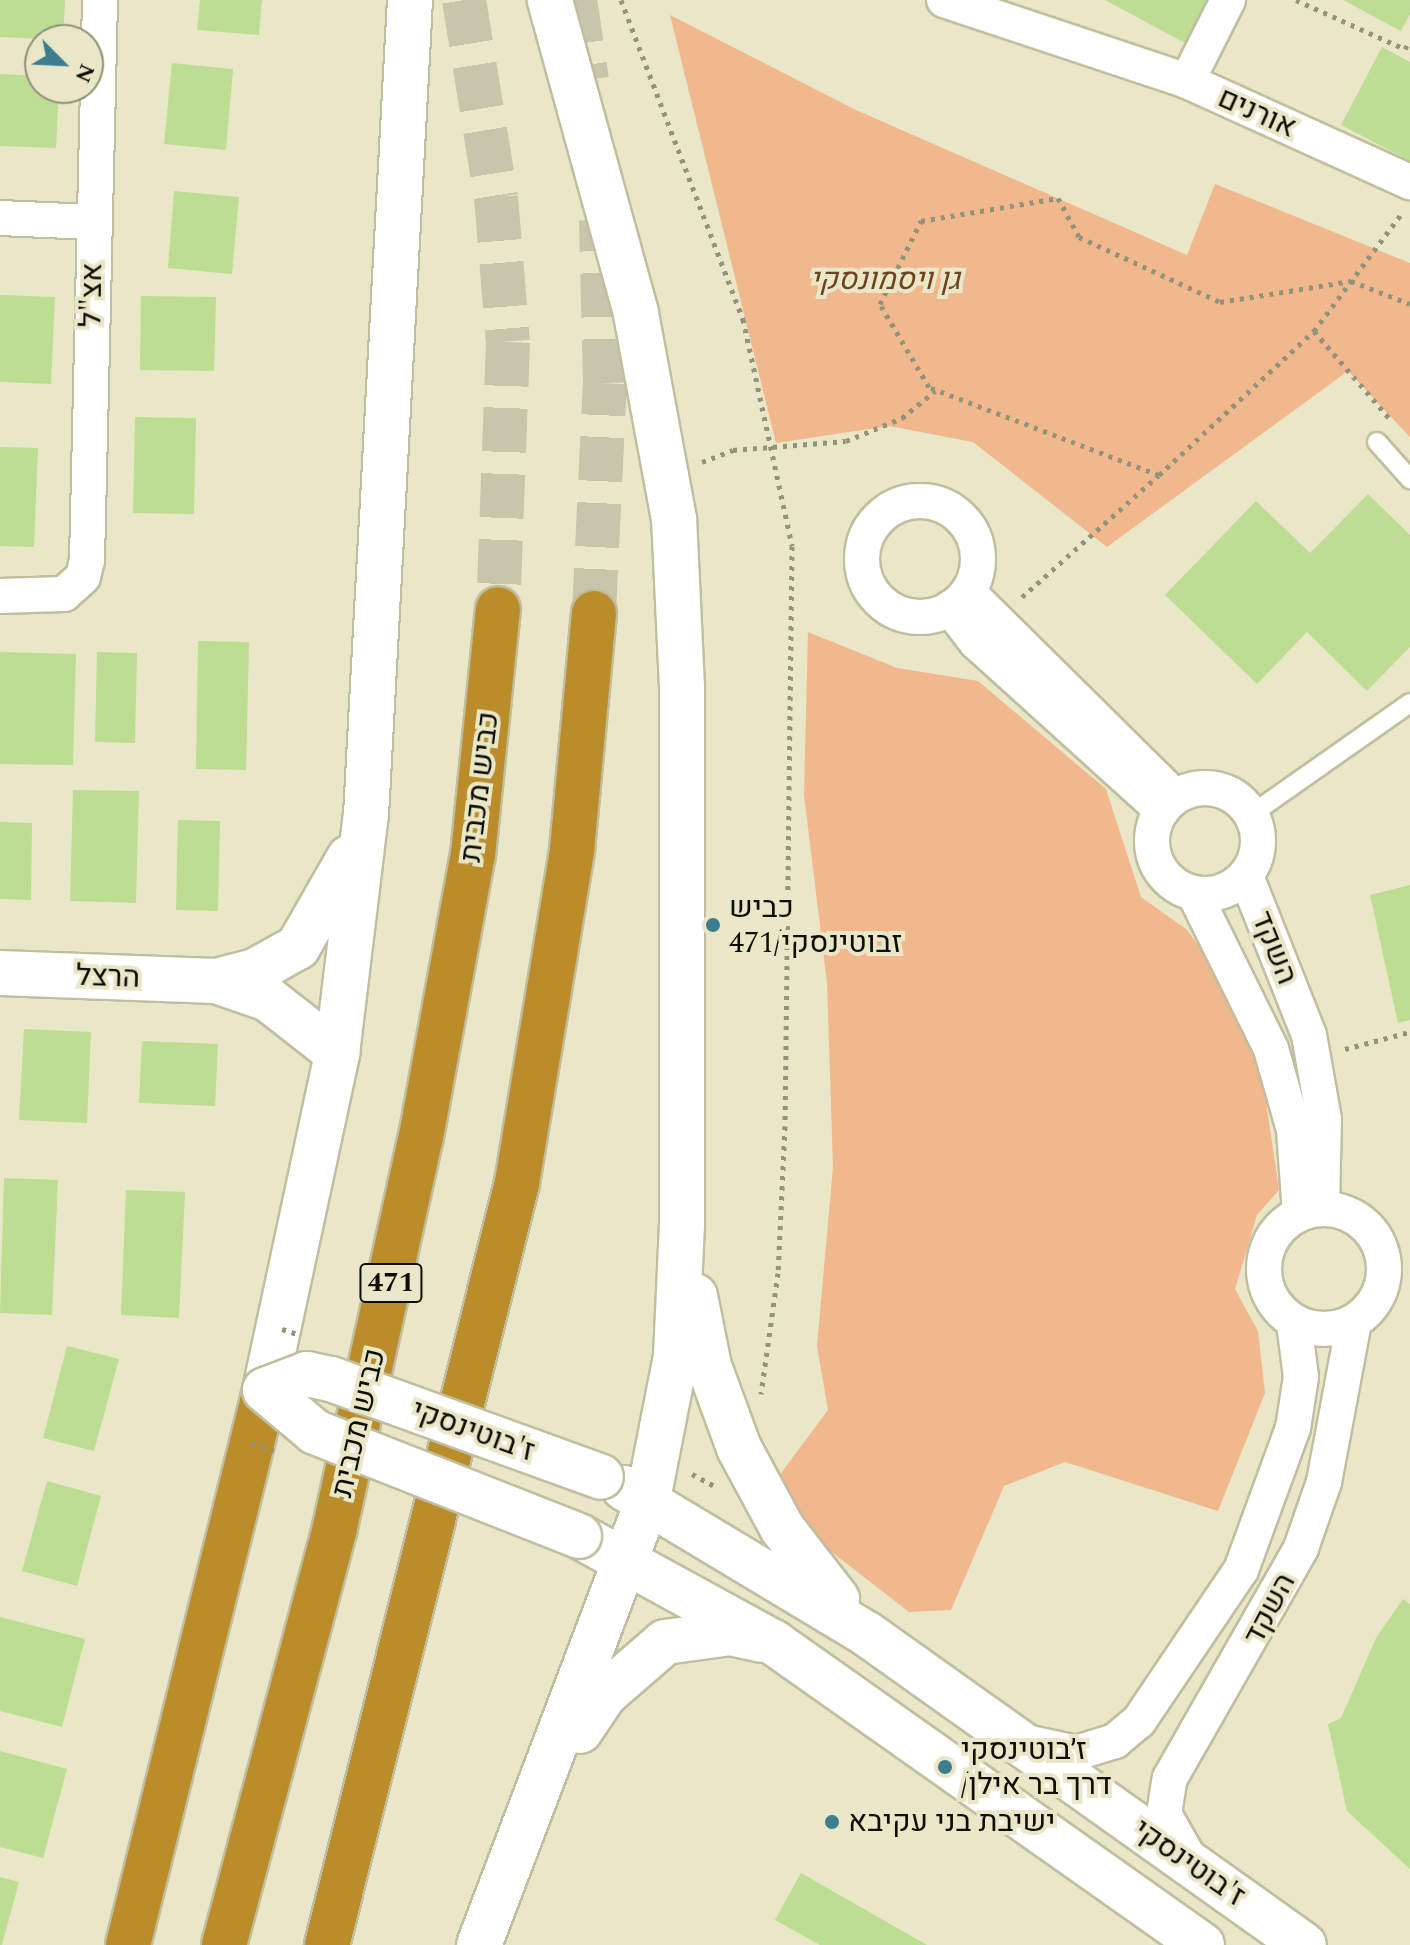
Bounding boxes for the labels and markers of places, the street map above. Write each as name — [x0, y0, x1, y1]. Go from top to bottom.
place label: כביש 471/זבוטינסקי — [729, 890, 902, 960]
marker: כביש 471/זבוטינסקי — [704, 916, 722, 934]
place label: ז׳בוטינסקי /דרך בר אילן — [961, 1732, 1112, 1802]
marker: ז׳בוטינסקי /דרך בר אילן — [936, 1758, 954, 1776]
place label: ישיבת בני עקיבא — [848, 1804, 1055, 1840]
marker: ישיבת בני עקיבא — [823, 1813, 841, 1831]

